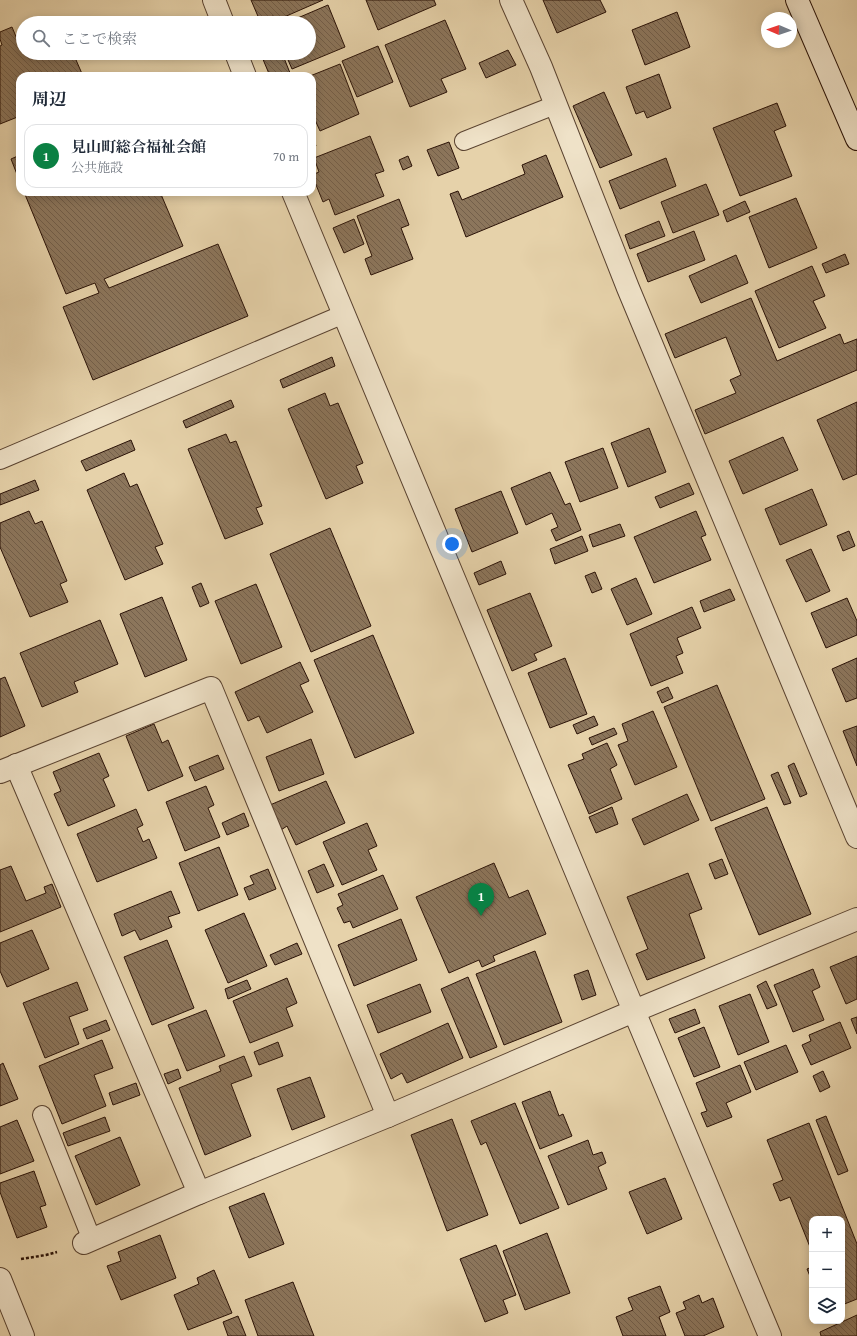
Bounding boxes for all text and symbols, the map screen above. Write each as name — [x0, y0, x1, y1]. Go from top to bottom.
north arrow — [761, 12, 797, 48]
search box — [16, 16, 316, 60]
icon: search — [30, 27, 52, 49]
text: ここで検索 — [62, 28, 137, 49]
text: 周辺 — [32, 86, 66, 111]
text: 見山町総合福祉会館 — [71, 136, 206, 157]
text: 1 — [43, 147, 49, 166]
text: 70 m — [273, 147, 299, 166]
text: 公共施設 — [71, 158, 123, 177]
your location — [442, 534, 462, 554]
pin: 1 — [468, 883, 494, 916]
map controls — [809, 1216, 845, 1324]
button: + — [809, 1216, 845, 1252]
button: − — [809, 1252, 845, 1288]
button: layers — [809, 1288, 845, 1324]

